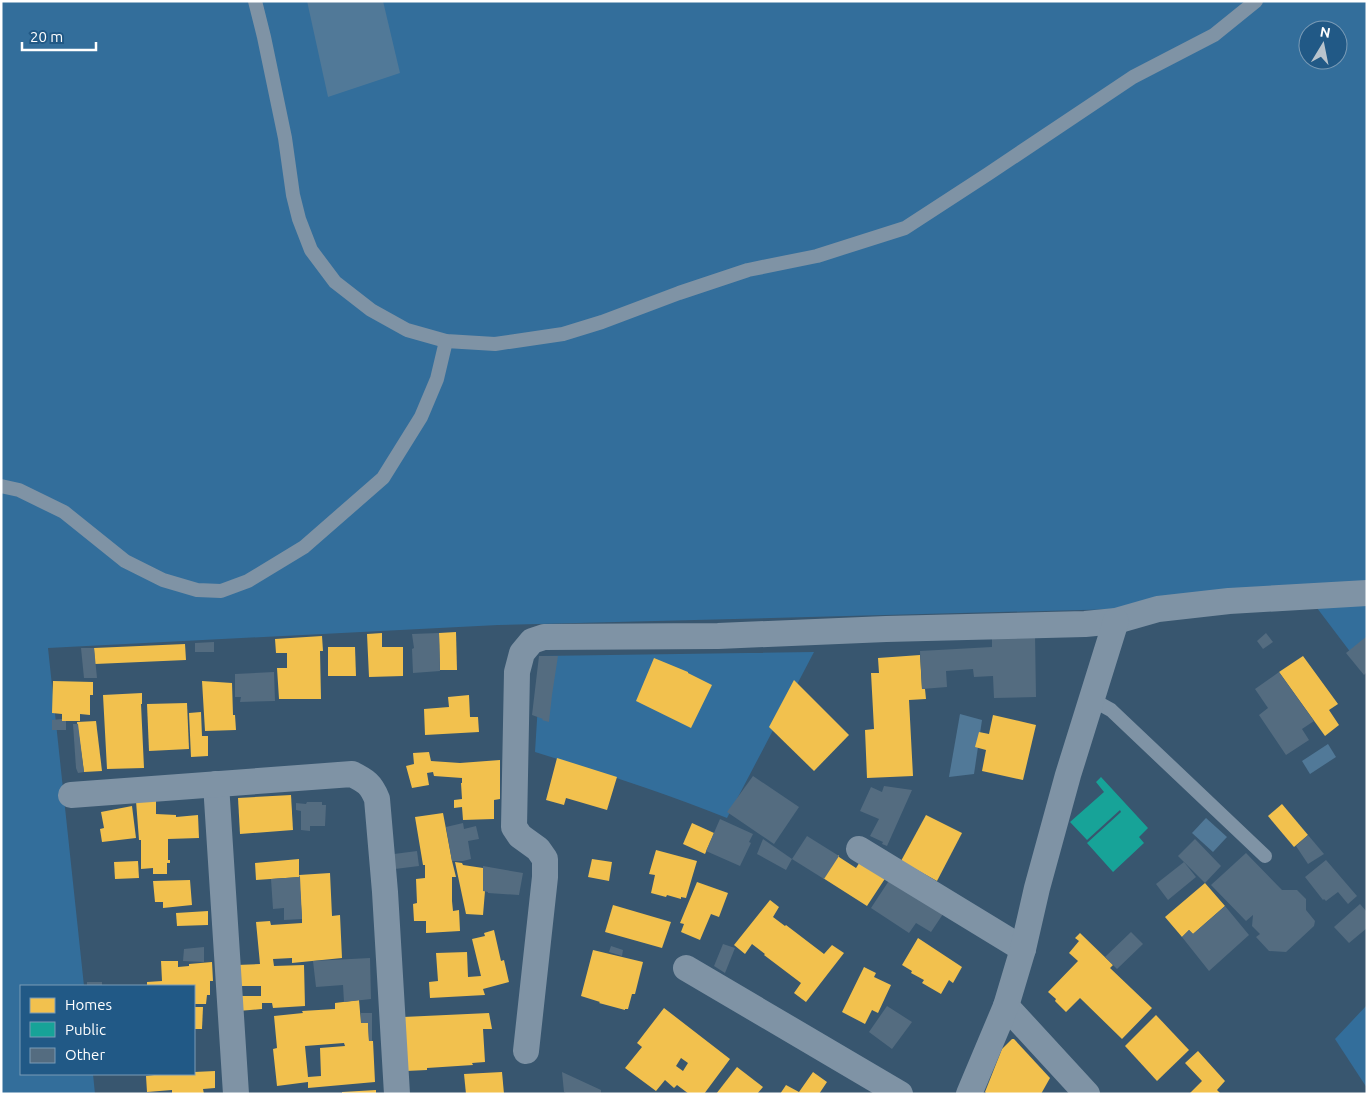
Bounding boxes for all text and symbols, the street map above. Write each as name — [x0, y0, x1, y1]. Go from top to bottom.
scale bar — [22, 20, 96, 52]
north arrow — [1298, 20, 1348, 70]
text: N — [1319, 23, 1332, 41]
text: 20 m — [30, 28, 63, 45]
legend — [20, 985, 195, 1075]
text: Homes — [65, 996, 112, 1013]
text: Public — [65, 1021, 106, 1038]
text: Other — [65, 1046, 105, 1063]

